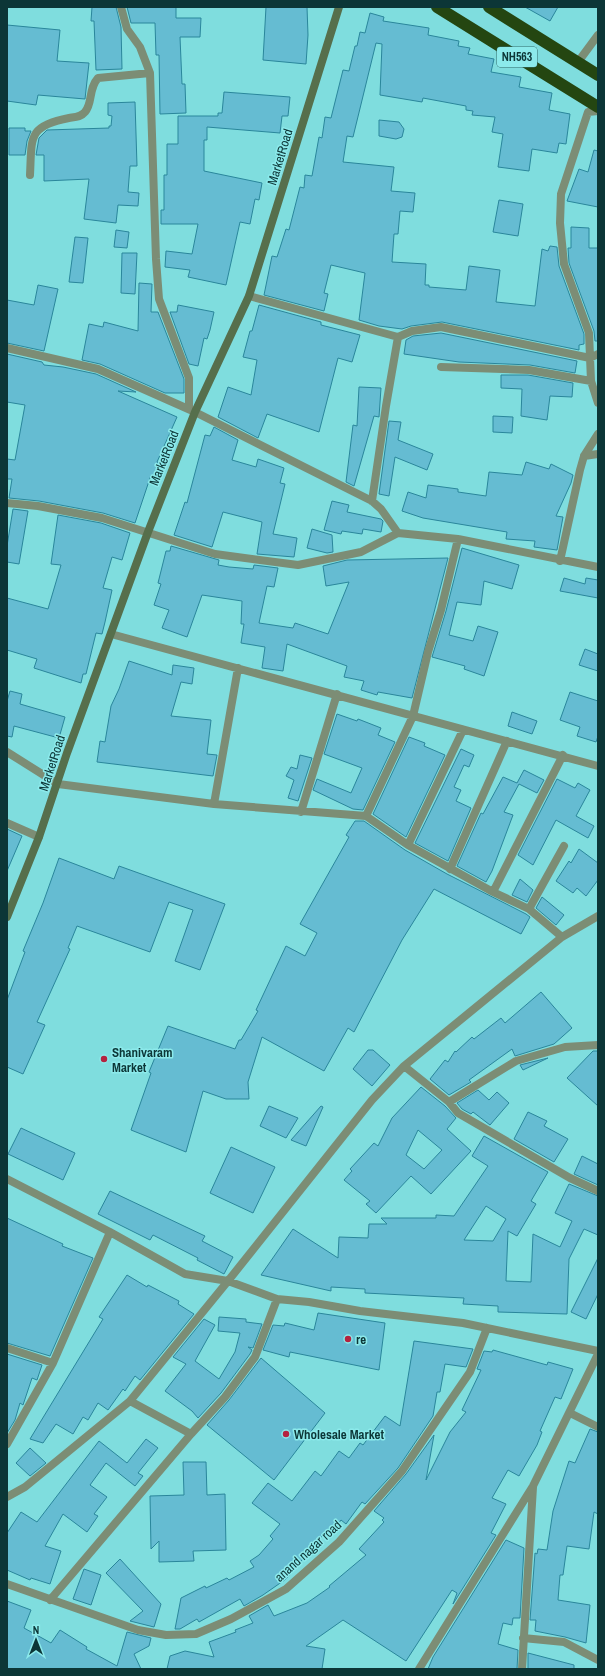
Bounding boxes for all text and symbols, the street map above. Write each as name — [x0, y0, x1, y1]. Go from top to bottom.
road number: NH563 — [497, 47, 537, 67]
street label: MarketRoad — [263, 127, 297, 187]
street label: MarketRoad — [145, 428, 183, 488]
street label: MarketRoad — [35, 733, 69, 793]
place label: Shanivaram Market — [112, 1044, 172, 1076]
marker: Shanivaram Market — [99, 1054, 109, 1064]
place label: re — [356, 1331, 366, 1348]
marker: re — [343, 1334, 353, 1344]
place label: Wholesale Market — [294, 1426, 385, 1443]
marker: Wholesale Market — [281, 1429, 291, 1439]
street label: anand nagar road — [271, 1516, 345, 1585]
north arrow — [16, 1620, 56, 1660]
text: N — [33, 1623, 39, 1637]

